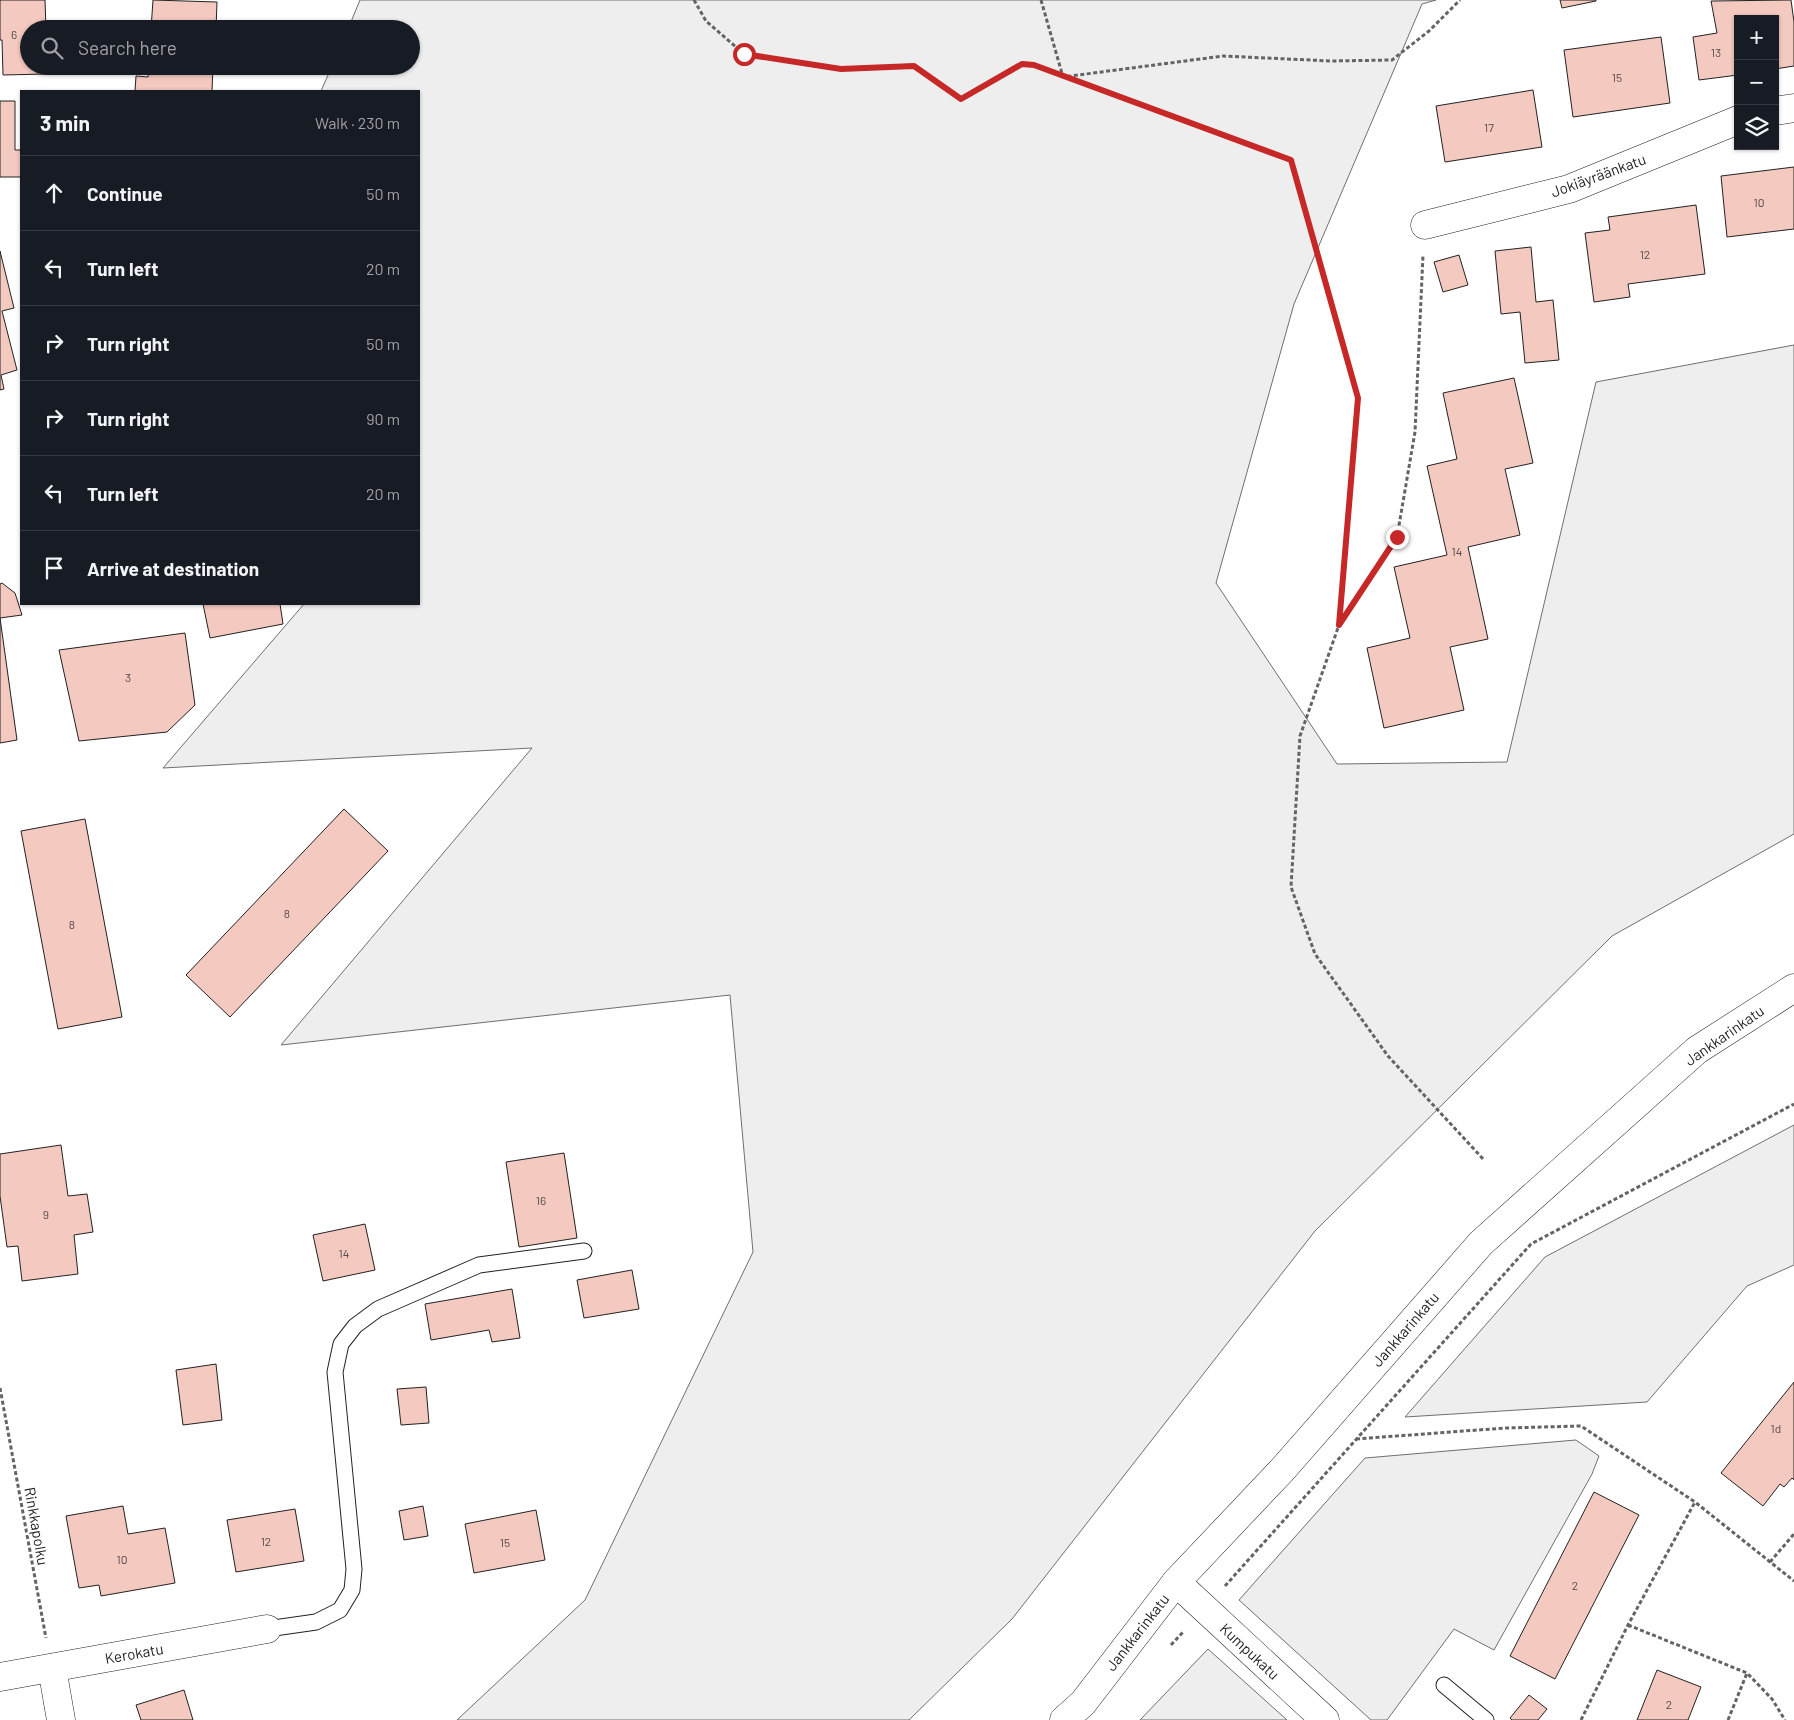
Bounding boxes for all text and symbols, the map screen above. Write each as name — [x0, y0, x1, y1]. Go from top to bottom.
map controls — [1734, 15, 1779, 150]
button: + — [1734, 15, 1779, 60]
search box — [20, 20, 420, 75]
house number: 6 — [11, 27, 17, 41]
icon: search — [38, 34, 66, 62]
text: Search here — [78, 36, 177, 59]
route start — [733, 43, 756, 66]
house number: 13 — [1711, 45, 1721, 59]
button: − — [1734, 60, 1779, 105]
house number: 15 — [1612, 70, 1622, 84]
button: layers — [1734, 105, 1779, 150]
text: 3 min — [40, 110, 90, 135]
text: Walk · 230 m — [315, 113, 400, 132]
house number: 17 — [1484, 120, 1494, 134]
street label: Jokiäyräänkatu — [1548, 149, 1648, 201]
icon: ahead — [40, 179, 68, 207]
text: Continue — [87, 182, 163, 205]
text: 50 m — [366, 184, 400, 203]
house number: 10 — [1754, 195, 1764, 209]
house number: 12 — [1640, 247, 1650, 261]
icon: left — [40, 254, 68, 282]
text: Turn left — [87, 257, 158, 280]
text: 20 m — [366, 259, 400, 278]
icon: right — [40, 329, 68, 357]
text: Turn right — [87, 332, 169, 355]
text: 50 m — [366, 334, 400, 353]
icon: right — [40, 404, 68, 432]
text: Turn right — [87, 407, 169, 430]
text: 90 m — [366, 409, 400, 428]
icon: left — [40, 479, 68, 507]
text: Turn left — [87, 482, 158, 505]
text: 20 m — [366, 484, 400, 503]
route end — [1386, 526, 1409, 549]
house number: 14 — [1452, 544, 1462, 558]
icon: arrive — [40, 554, 68, 582]
text: Arrive at destination — [87, 557, 259, 580]
house number: 3 — [125, 670, 131, 684]
house number: 8 — [284, 906, 290, 920]
house number: 8 — [69, 917, 75, 931]
street label: Jankkarinkatu — [1681, 1001, 1767, 1069]
house number: 16 — [536, 1193, 546, 1207]
house number: 9 — [43, 1207, 49, 1221]
house number: 14 — [339, 1246, 349, 1260]
street label: Jankkarinkatu — [1368, 1288, 1442, 1370]
house number: 1d — [1771, 1421, 1781, 1435]
street label: Rinkkapolku — [21, 1486, 53, 1566]
house number: 12 — [261, 1534, 271, 1548]
house number: 15 — [500, 1535, 510, 1549]
house number: 10 — [117, 1552, 127, 1566]
house number: 2 — [1572, 1578, 1578, 1592]
street label: Jankkarinkatu — [1101, 1590, 1173, 1674]
street label: Kumpukatu — [1217, 1619, 1283, 1683]
street label: Kerokatu — [103, 1639, 165, 1667]
house number: 2 — [1666, 1697, 1672, 1711]

